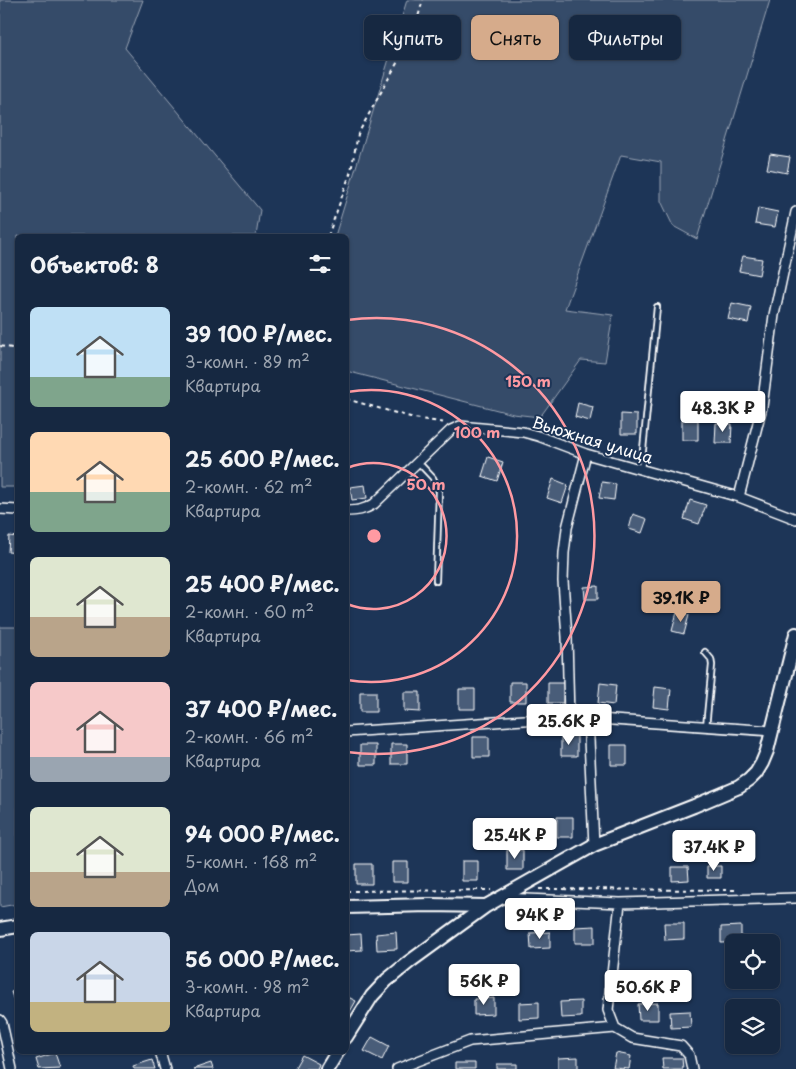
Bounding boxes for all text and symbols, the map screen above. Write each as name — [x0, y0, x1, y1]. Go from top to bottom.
chip: Купить — [364, 15, 461, 60]
chip: Снять — [471, 15, 559, 60]
chip: Фильтры — [569, 15, 681, 60]
text: Объектов: 8 — [30, 248, 159, 280]
icon: filters — [306, 250, 334, 278]
text: 39 100 ₽/мес. — [185, 317, 332, 349]
icon: home — [70, 327, 130, 387]
text: 3-комн. · 89 m² — [185, 349, 310, 373]
text: 150 m — [505, 369, 551, 392]
text: Квартира — [185, 373, 260, 397]
pin: 48.3K ₽ — [677, 390, 769, 433]
text: 48.3K ₽ — [691, 395, 755, 419]
street label: Вьюжная улица — [530, 409, 656, 469]
text: 100 m — [454, 420, 500, 443]
text: 25 600 ₽/мес. — [185, 442, 340, 474]
icon: home — [70, 452, 130, 512]
text: 50 m — [407, 472, 445, 495]
text: 2-комн. · 62 m² — [185, 474, 312, 498]
text: Квартира — [185, 498, 260, 522]
centre of rings — [365, 527, 383, 545]
text: 25 400 ₽/мес. — [185, 567, 340, 599]
icon: home — [70, 577, 130, 637]
pin: 39.1K ₽ — [635, 580, 727, 623]
text: 39.1K ₽ — [652, 585, 710, 609]
text: 2-комн. · 60 m² — [185, 599, 314, 623]
text: Квартира — [185, 623, 260, 647]
text: 37 400 ₽/мес. — [185, 692, 337, 724]
icon: home — [70, 702, 130, 762]
pin: 25.6K ₽ — [523, 704, 615, 746]
text: 25.6K ₽ — [538, 708, 600, 732]
text: 2-комн. · 66 m² — [185, 724, 314, 748]
text: Квартира — [185, 748, 260, 772]
text: 94 000 ₽/мес. — [185, 817, 340, 849]
pin: 25.4K ₽ — [469, 818, 561, 860]
text: 25.4K ₽ — [484, 822, 546, 846]
icon: home — [70, 827, 130, 887]
pin: 37.4K ₽ — [668, 830, 760, 872]
text: 37.4K ₽ — [683, 834, 745, 858]
text: 5-комн. · 168 m² — [185, 849, 317, 873]
text: Дом — [185, 873, 219, 897]
pin: 94K ₽ — [505, 898, 575, 940]
text: 94K ₽ — [516, 902, 564, 926]
map controls — [725, 934, 780, 1054]
button: locate — [725, 934, 780, 989]
text: 56 000 ₽/мес. — [185, 942, 340, 974]
icon: home — [70, 952, 130, 1012]
pin: 56K ₽ — [449, 964, 519, 1006]
text: 56K ₽ — [460, 968, 508, 992]
pin: 50.6K ₽ — [602, 970, 694, 1012]
text: 3-комн. · 98 m² — [185, 974, 310, 998]
text: 50.6K ₽ — [616, 974, 680, 998]
text: Квартира — [185, 998, 260, 1022]
button: layers — [725, 999, 780, 1054]

